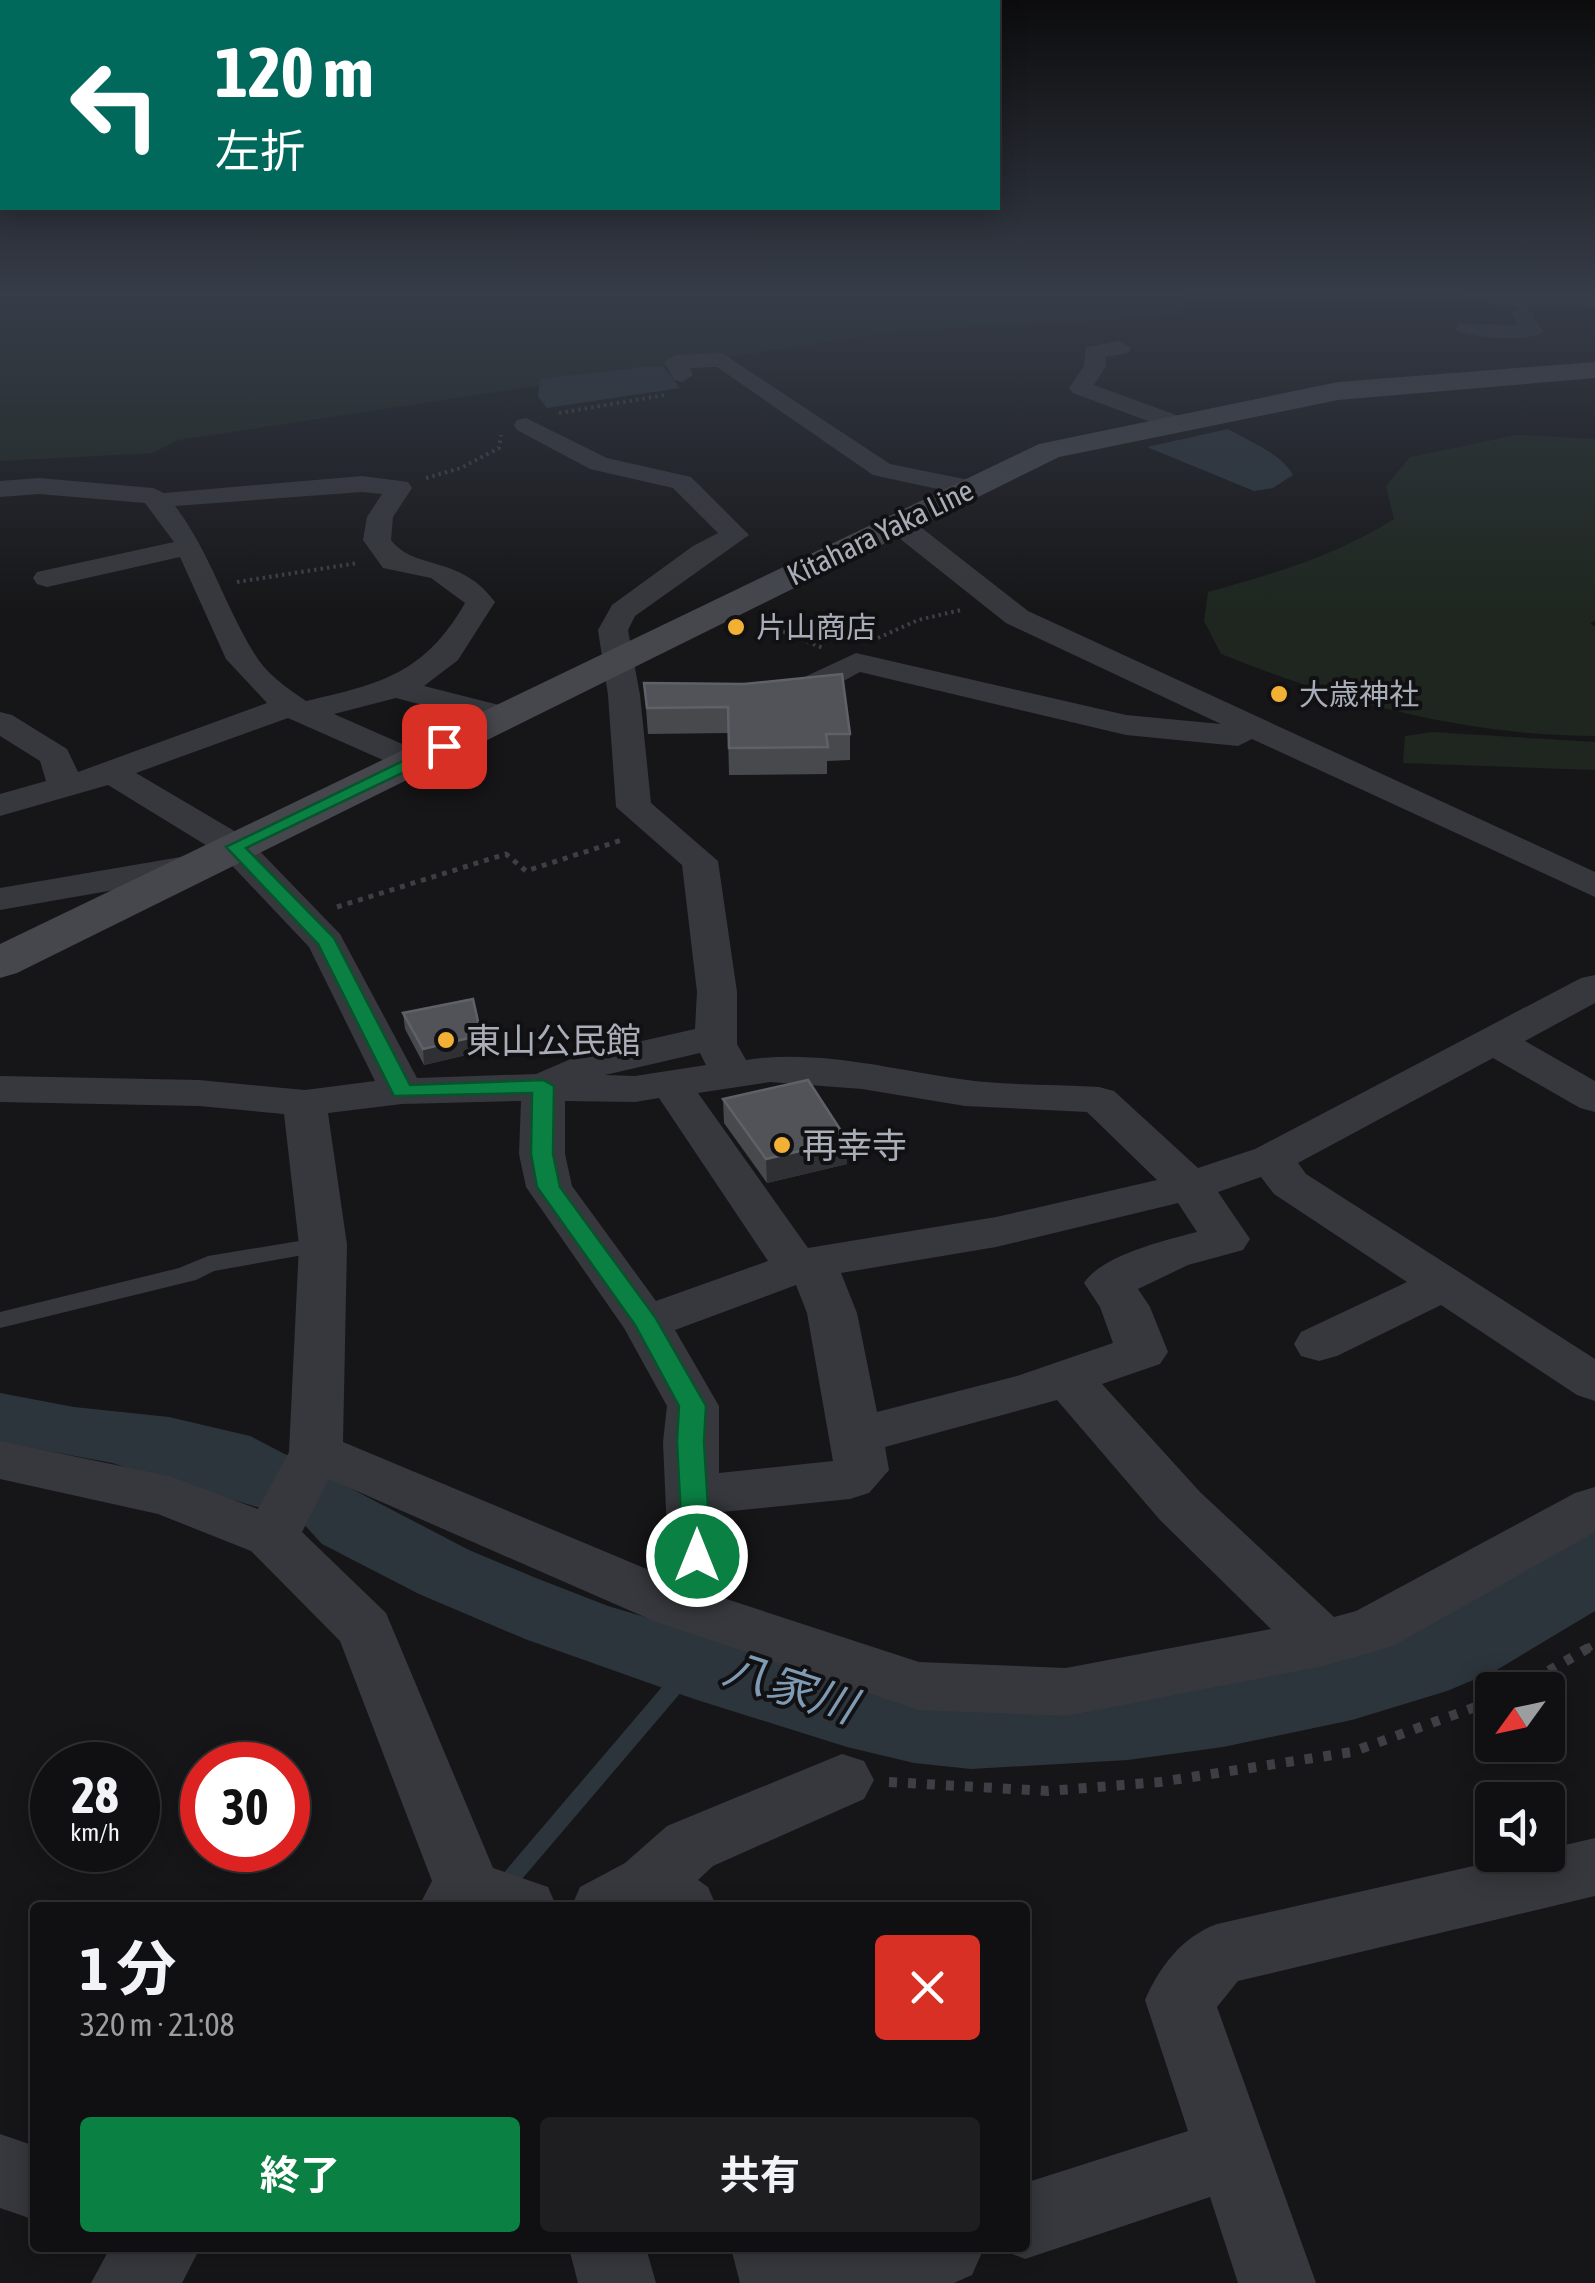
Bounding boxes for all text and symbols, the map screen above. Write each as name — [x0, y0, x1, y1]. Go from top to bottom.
text: 120 m — [215, 32, 374, 112]
icon: left — [50, 40, 180, 170]
text: 左折 — [215, 125, 305, 177]
street label: Kitahara Yaka Line — [782, 472, 978, 592]
place label: 片山商店 — [756, 610, 876, 644]
marker: 片山商店 — [725, 616, 747, 638]
place label: 大歳神社 — [1299, 677, 1419, 711]
marker: 大歳神社 — [1268, 683, 1290, 705]
pin — [402, 704, 487, 789]
icon: arrive — [417, 719, 472, 774]
place label: 東山公民館 — [466, 1020, 641, 1060]
marker: 東山公民館 — [435, 1029, 457, 1051]
place label: 再幸寺 — [802, 1125, 907, 1165]
marker: 再幸寺 — [771, 1134, 793, 1156]
position arrow — [645, 1504, 749, 1608]
water label: 八家川 — [718, 1641, 866, 1734]
north arrow — [1475, 1672, 1565, 1762]
map controls — [1475, 1672, 1565, 1872]
speed limit sign: 30 — [180, 1742, 310, 1872]
text: 28 — [71, 1766, 118, 1824]
button: sound — [1475, 1782, 1565, 1872]
text: km/h — [70, 1818, 120, 1846]
text: 1 分 — [80, 1934, 176, 2003]
button: close — [875, 1935, 980, 2040]
text: 320 m · 21:08 — [80, 2006, 235, 2043]
button: 終了 — [80, 2117, 520, 2232]
button: 共有 — [540, 2117, 980, 2232]

